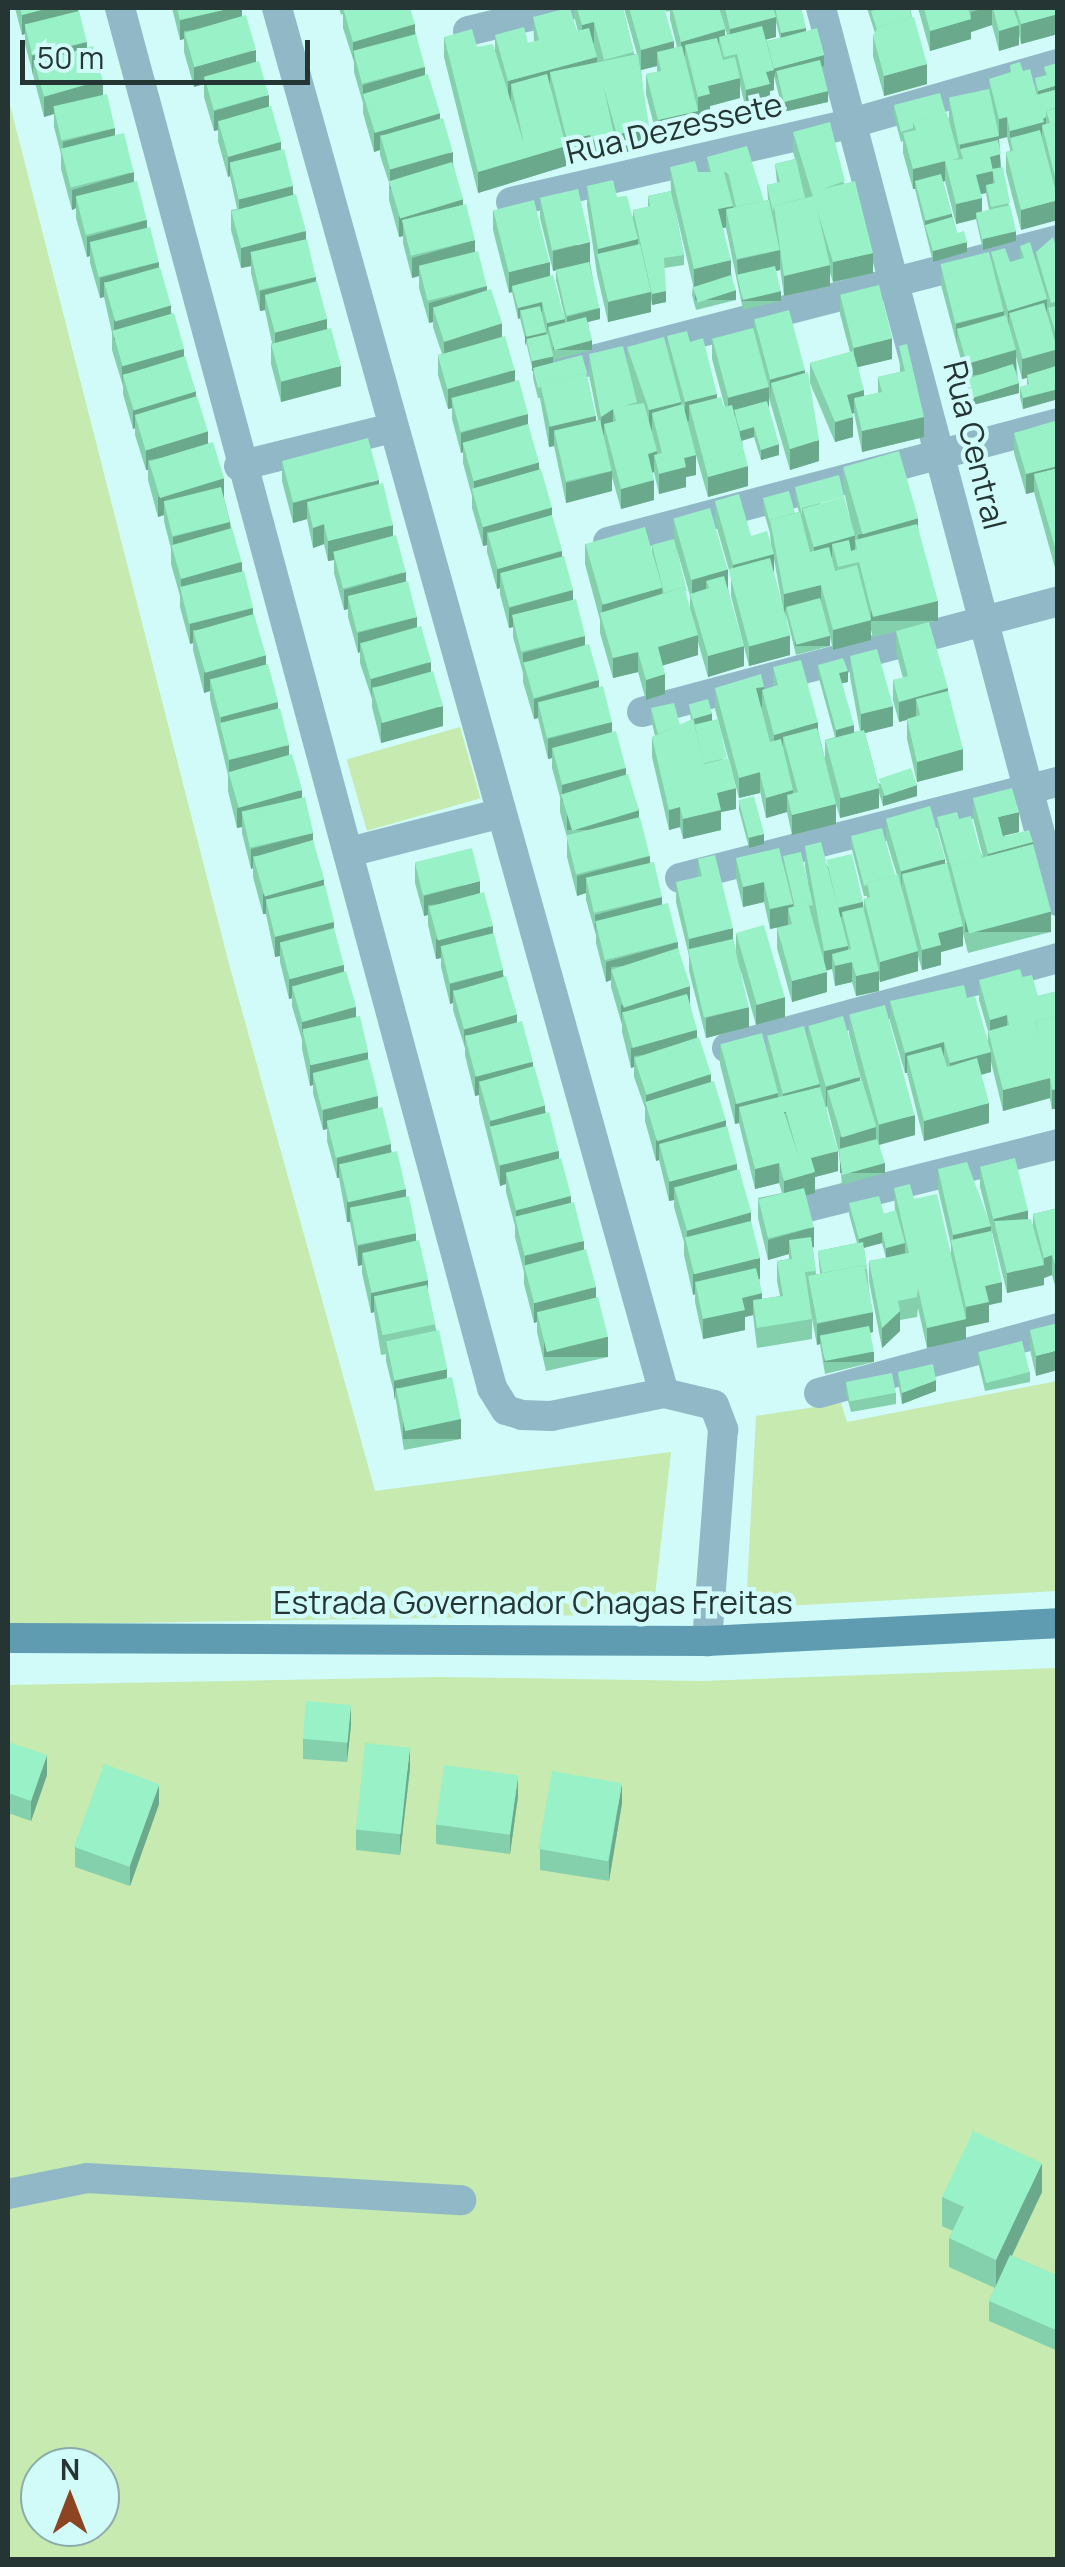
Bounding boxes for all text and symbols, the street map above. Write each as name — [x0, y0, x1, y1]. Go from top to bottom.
scale bar — [25, 20, 315, 82]
text: 50 m — [37, 37, 104, 78]
street label: Rua Dezessete — [562, 84, 786, 172]
street label: Rua Central — [936, 357, 1014, 533]
street label: Estrada Governador Chagas Freitas — [273, 1583, 793, 1621]
north arrow — [20, 2447, 120, 2547]
text: N — [60, 2450, 80, 2488]

